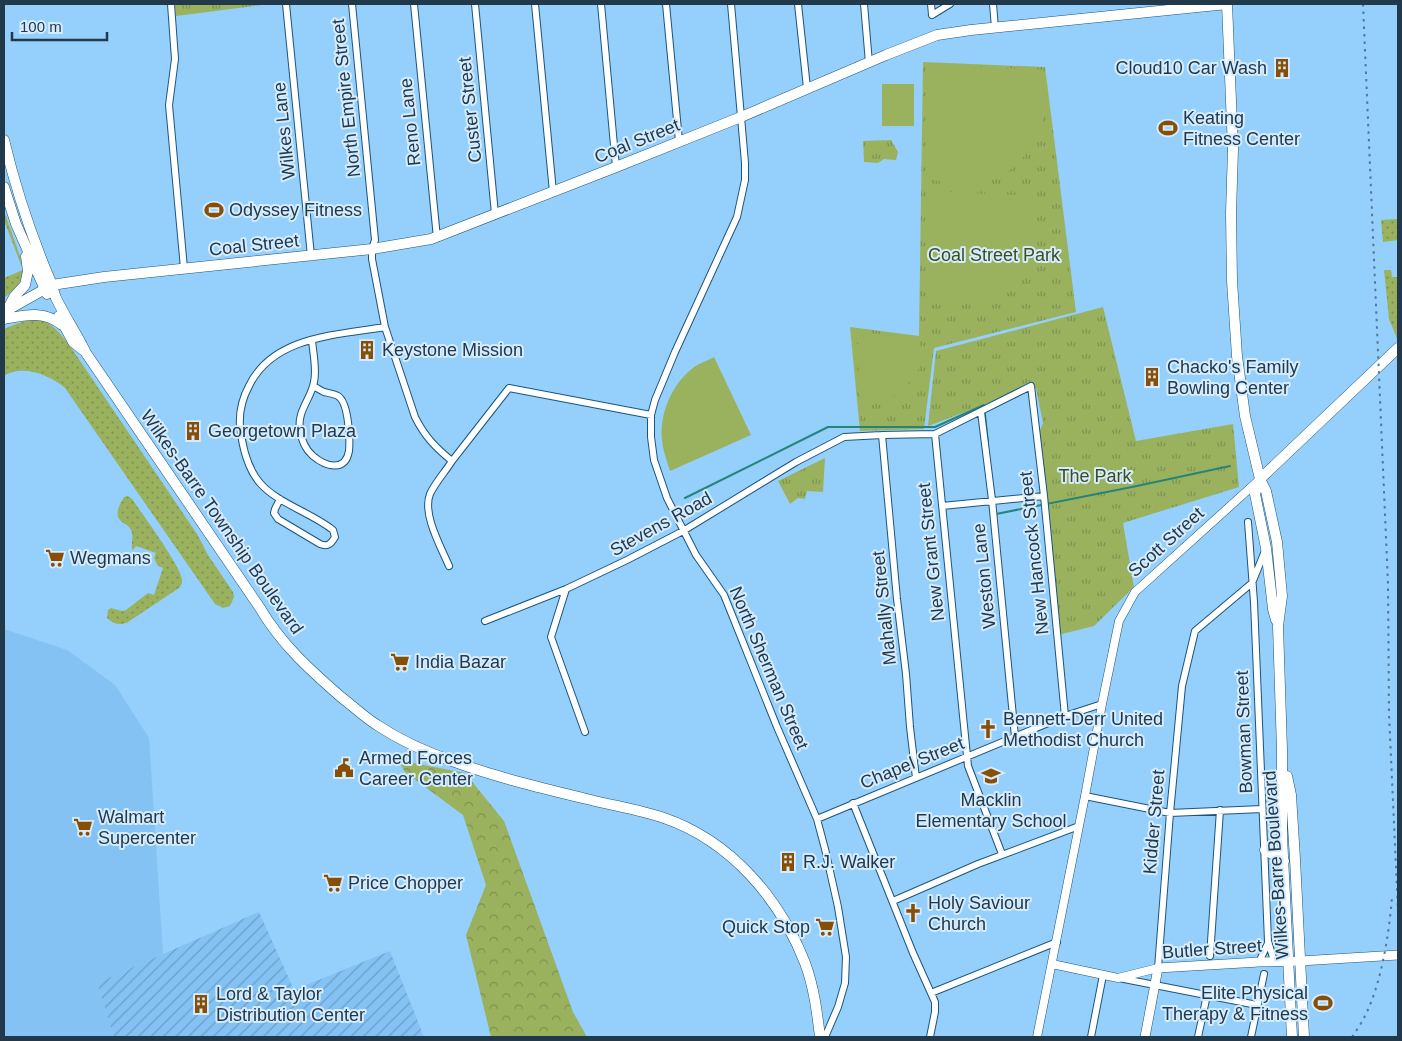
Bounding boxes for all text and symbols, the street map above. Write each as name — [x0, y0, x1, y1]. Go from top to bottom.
scale bar — [12, 10, 108, 42]
text: 100 m — [20, 18, 62, 35]
street label: North Empire Street — [328, 18, 364, 178]
street label: Custer Street — [455, 56, 485, 164]
building icon: Cloud10 Car Wash — [1271, 57, 1293, 79]
place label: Cloud10 Car Wash — [1116, 58, 1267, 78]
street label: Reno Lane — [395, 77, 425, 167]
street label: Wilkes Lane — [269, 81, 299, 181]
place label: Keating Fitness Center — [1183, 108, 1300, 149]
street label: Coal Street — [592, 115, 682, 167]
sports icon: Keating Fitness Center — [1157, 117, 1179, 139]
sports icon: Odyssey Fitness — [203, 199, 225, 221]
place label: Odyssey Fitness — [229, 200, 362, 220]
street label: Coal Street — [208, 230, 300, 260]
park label: Coal Street Park — [928, 245, 1061, 265]
building icon: Keystone Mission — [356, 339, 378, 361]
place label: Keystone Mission — [382, 340, 523, 360]
place label: Chacko's Family Bowling Center — [1167, 357, 1298, 398]
building icon: Chacko's Family Bowling Center — [1141, 366, 1163, 388]
street label: Wilkes-Barre Township Boulevard — [137, 406, 307, 638]
building icon: Georgetown Plaza — [182, 420, 204, 442]
place label: Georgetown Plaza — [208, 421, 357, 441]
park label: The Park — [1058, 466, 1133, 486]
street label: New Hancock Street — [1015, 470, 1053, 636]
street label: New Grant Street — [914, 482, 948, 622]
street label: Stevens Road — [607, 488, 715, 560]
street label: Scott Street — [1124, 503, 1208, 581]
street label: Weston Lane — [969, 522, 999, 630]
supermarket icon: Wegmans — [44, 547, 66, 569]
place label: Wegmans — [70, 548, 151, 568]
street label: Mahally Street — [868, 550, 900, 666]
street label: North Sherman Street — [726, 584, 812, 752]
supermarket icon: India Bazar — [389, 651, 411, 673]
place label: India Bazar — [415, 652, 506, 672]
street label: Bowman Street — [1232, 670, 1256, 794]
place label: Bennett-Derr United Methodist Church — [1003, 709, 1163, 750]
church icon: Bennett-Derr United Methodist Church — [977, 718, 999, 740]
street label: Chapel Street — [857, 733, 967, 793]
place label: Armed Forces Career Center — [359, 748, 473, 789]
public building icon: Armed Forces Career Center — [333, 757, 355, 779]
school or university icon: Macklin Elementary School — [980, 765, 1002, 787]
street label: Kidder Street — [1139, 769, 1169, 875]
street label: Wilkes-Barre Boulevard — [1259, 770, 1293, 960]
place label: Macklin Elementary School — [915, 790, 1067, 831]
place label: Walmart Supercenter — [98, 807, 196, 848]
supermarket icon: Walmart Supercenter — [72, 816, 94, 838]
building icon: R.J. Walker — [777, 851, 799, 873]
place label: R.J. Walker — [803, 852, 895, 872]
supermarket icon: Price Chopper — [322, 872, 344, 894]
place label: Price Chopper — [348, 873, 463, 893]
place label: Holy Saviour Church — [928, 893, 1030, 934]
church icon: Holy Saviour Church — [902, 902, 924, 924]
supermarket icon: Quick Stop — [814, 916, 836, 938]
place label: Quick Stop — [722, 917, 810, 937]
street label: Butler Street — [1161, 936, 1263, 962]
place label: Elite Physical Therapy & Fitness — [1162, 983, 1308, 1024]
place label: Lord & Taylor Distribution Center — [216, 984, 365, 1025]
sports icon: Elite Physical Therapy & Fitness — [1312, 992, 1334, 1014]
building icon: Lord & Taylor Distribution Center — [190, 993, 212, 1015]

